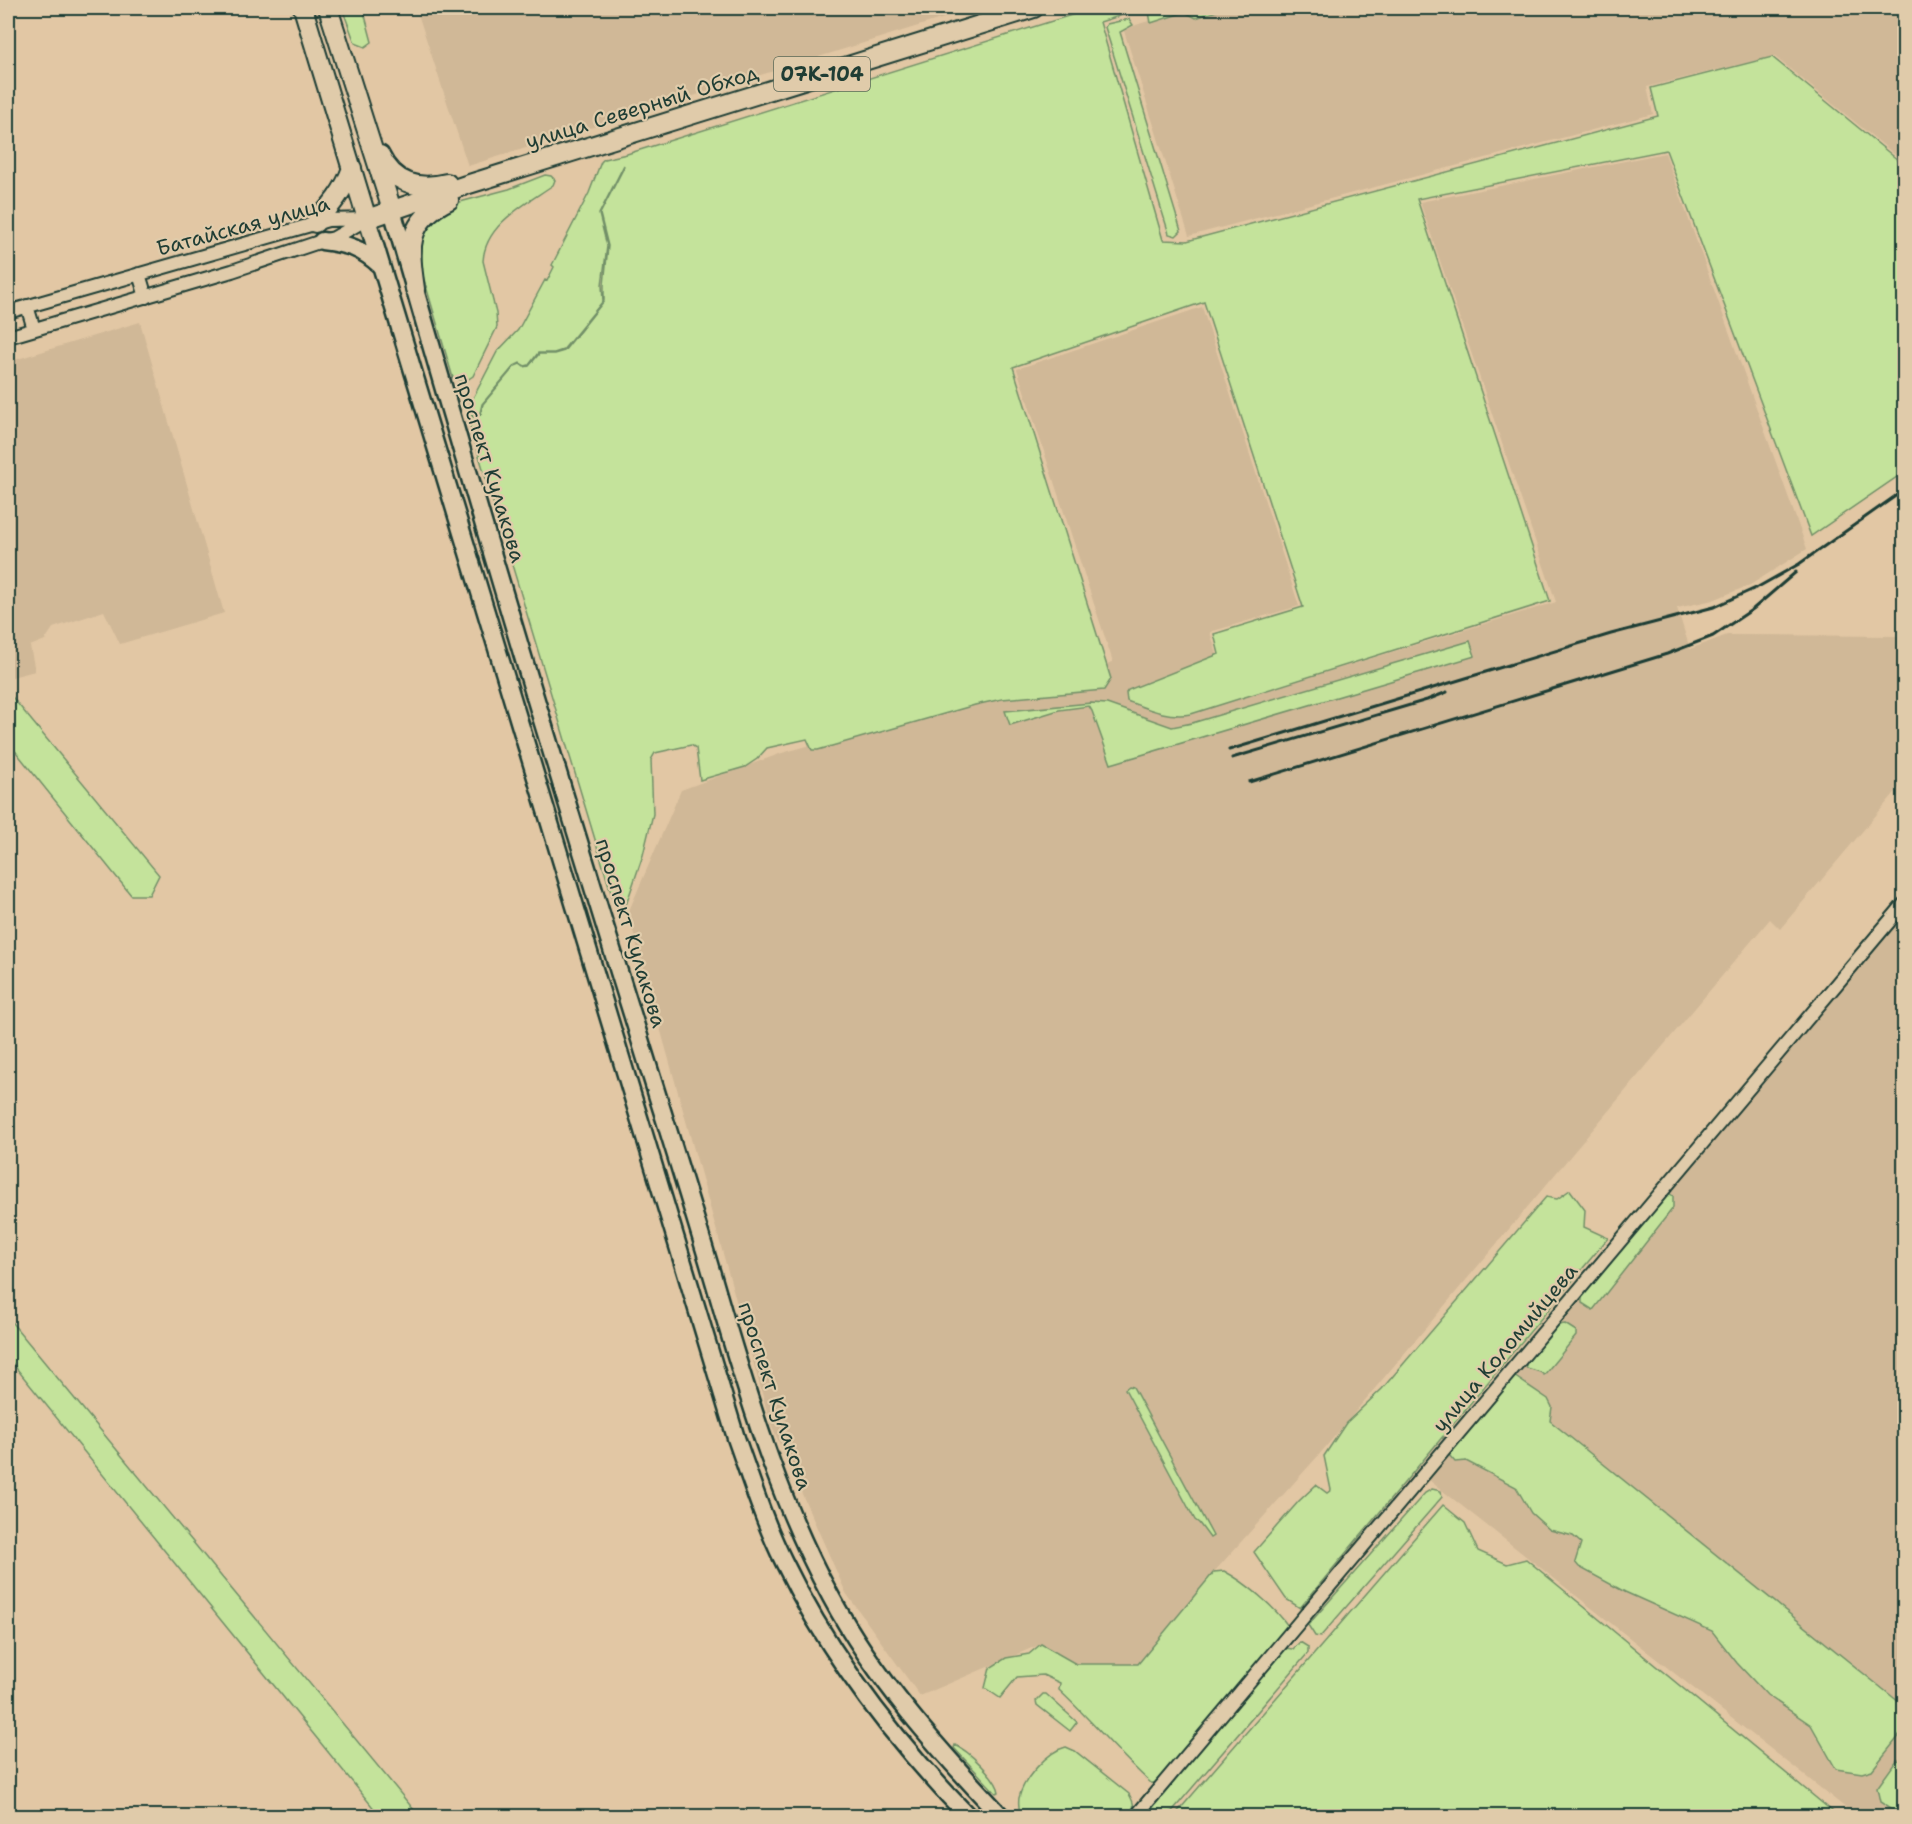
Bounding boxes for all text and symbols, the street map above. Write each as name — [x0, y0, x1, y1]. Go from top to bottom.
road number: 07К-104 — [774, 57, 870, 91]
street label: улица Северный Обход — [522, 58, 762, 156]
street label: Батайская улица — [153, 189, 333, 263]
street label: проспект Кулакова — [448, 370, 532, 566]
street label: проспект Кулакова — [589, 835, 673, 1031]
street label: улица Коломийцева — [1426, 1258, 1584, 1438]
street label: проспект Кулакова — [731, 1298, 819, 1494]

